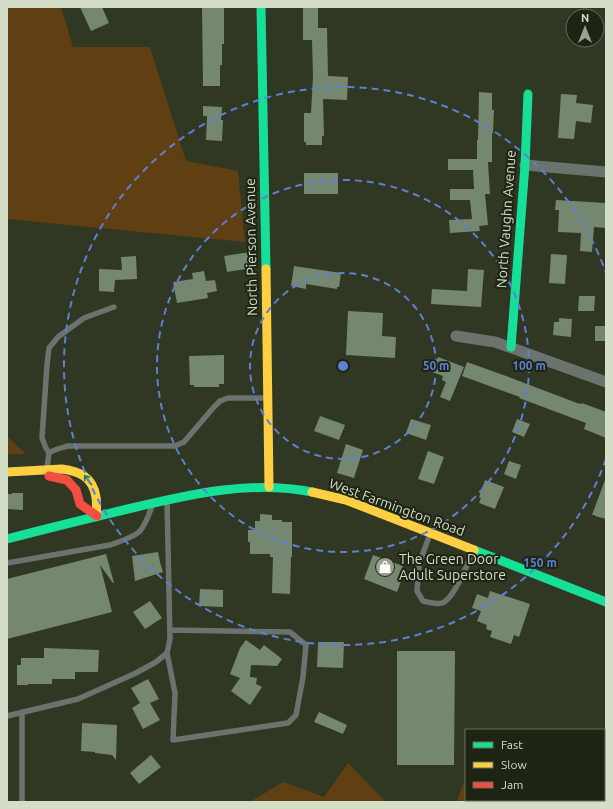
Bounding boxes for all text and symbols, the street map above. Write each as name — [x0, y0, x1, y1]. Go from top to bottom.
north arrow — [565, 8, 605, 48]
text: N — [581, 12, 589, 24]
street label: North Vaughn Avenue — [493, 149, 519, 289]
street label: North Pierson Avenue — [242, 178, 260, 316]
centre of rings — [336, 359, 350, 373]
text: 50 m — [423, 359, 449, 372]
text: 100 m — [512, 359, 546, 372]
one-way arrow — [84, 474, 92, 485]
street label: West Farmington Road — [327, 475, 467, 539]
place label: The Green Door Adult Superstore — [399, 551, 506, 583]
shop icon: The Green Door Adult Superstore — [374, 556, 396, 578]
text: 150 m — [523, 556, 557, 569]
legend — [465, 729, 605, 801]
text: Fast — [501, 738, 523, 751]
text: Slow — [501, 758, 527, 771]
text: Jam — [501, 778, 523, 791]

